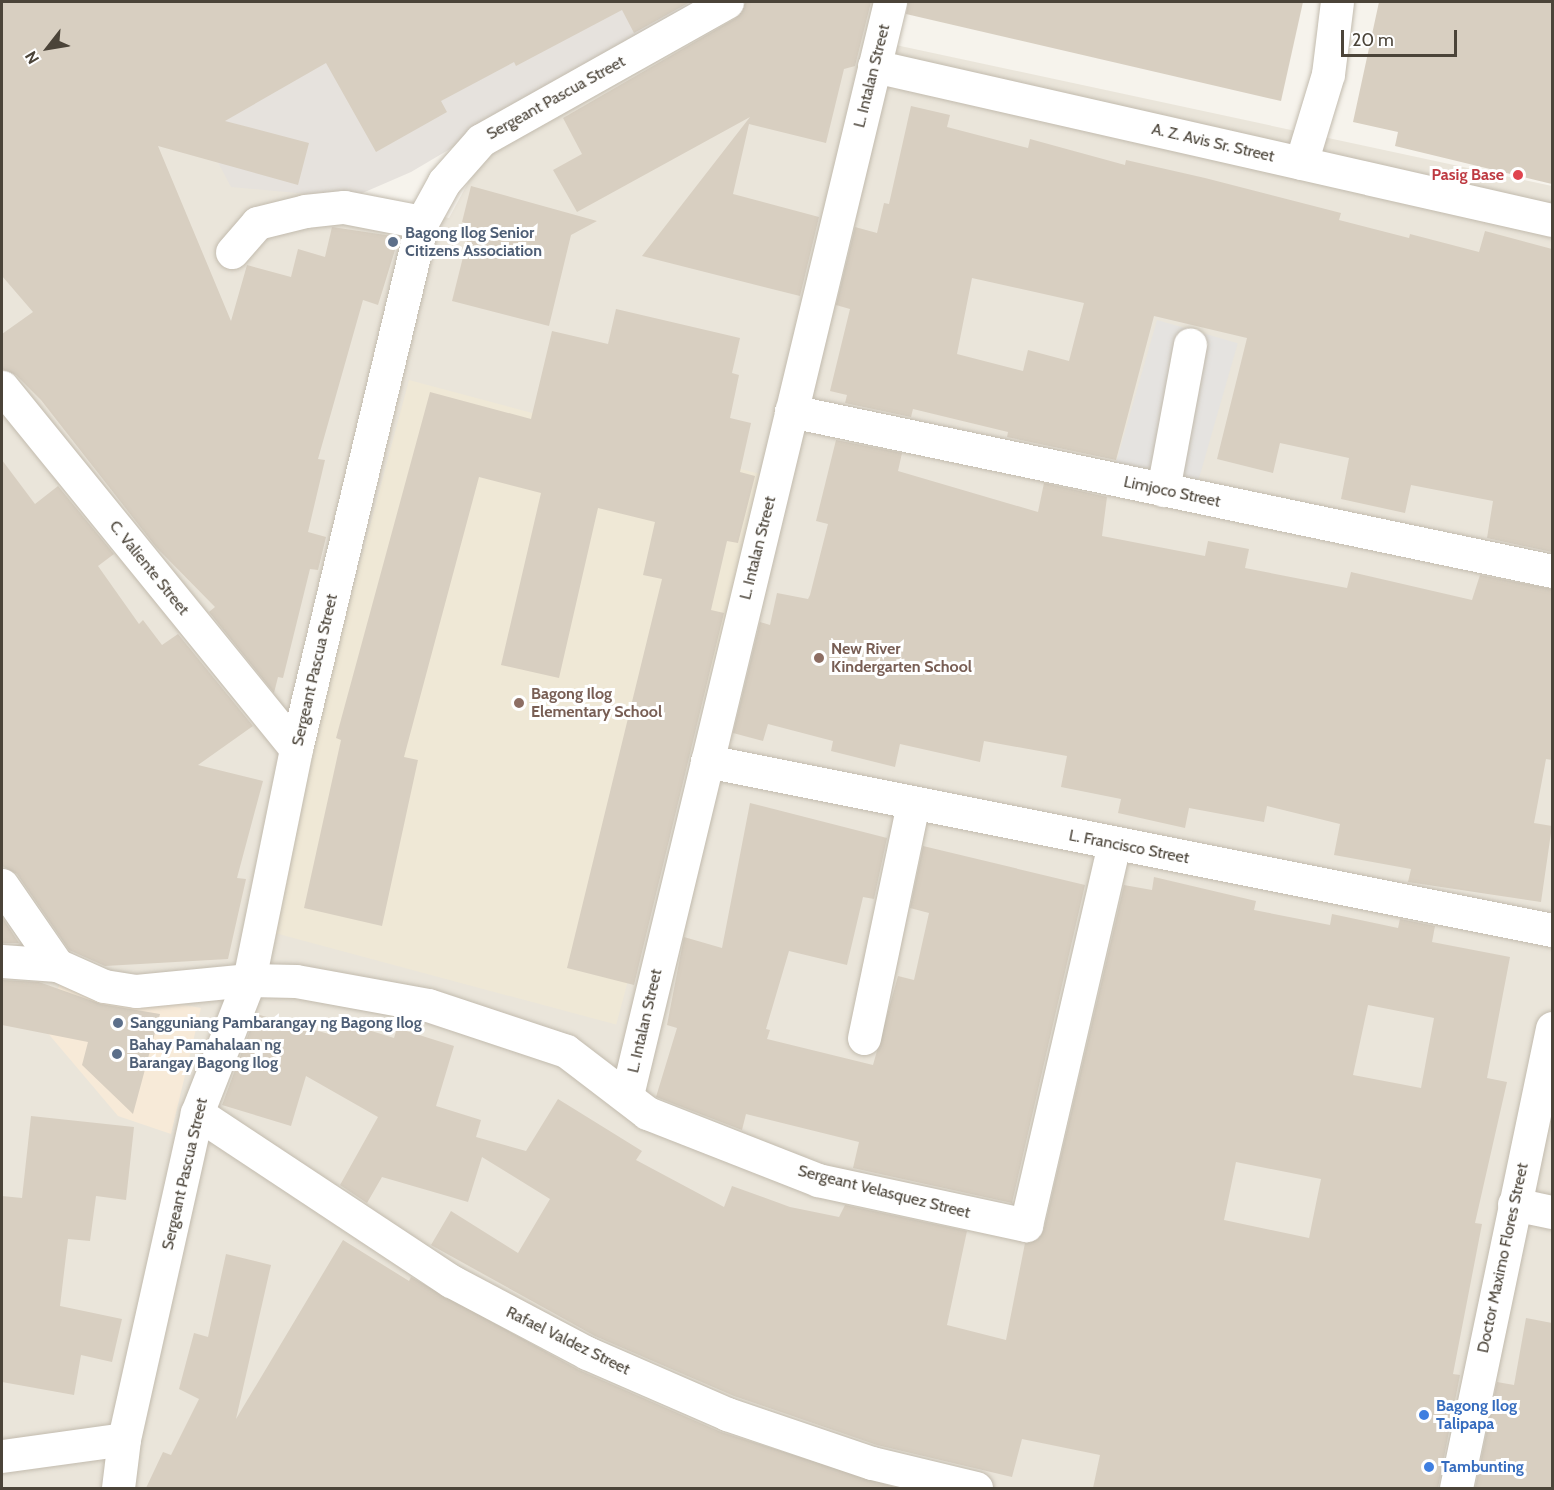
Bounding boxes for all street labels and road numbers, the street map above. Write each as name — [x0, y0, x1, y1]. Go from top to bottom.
street label: L. Intalan Street — [850, 22, 894, 130]
street label: Sergeant Pascua Street — [483, 52, 629, 144]
street label: A. Z. Avis Sr. Street — [1150, 120, 1276, 166]
street label: Limjoco Street — [1122, 472, 1222, 512]
street label: L. Intalan Street — [736, 494, 780, 602]
street label: C. Valiente Street — [105, 517, 193, 619]
street label: Sergeant Pascua Street — [288, 592, 342, 748]
street label: L. Francisco Street — [1067, 826, 1191, 868]
street label: L. Intalan Street — [624, 967, 666, 1075]
street label: Sergeant Pascua Street — [158, 1096, 212, 1252]
street label: Sergeant Velasquez Street — [796, 1161, 972, 1223]
street label: Doctor Maximo Flores Street — [1473, 1161, 1533, 1355]
street label: Rafael Valdez Street — [503, 1303, 633, 1379]

